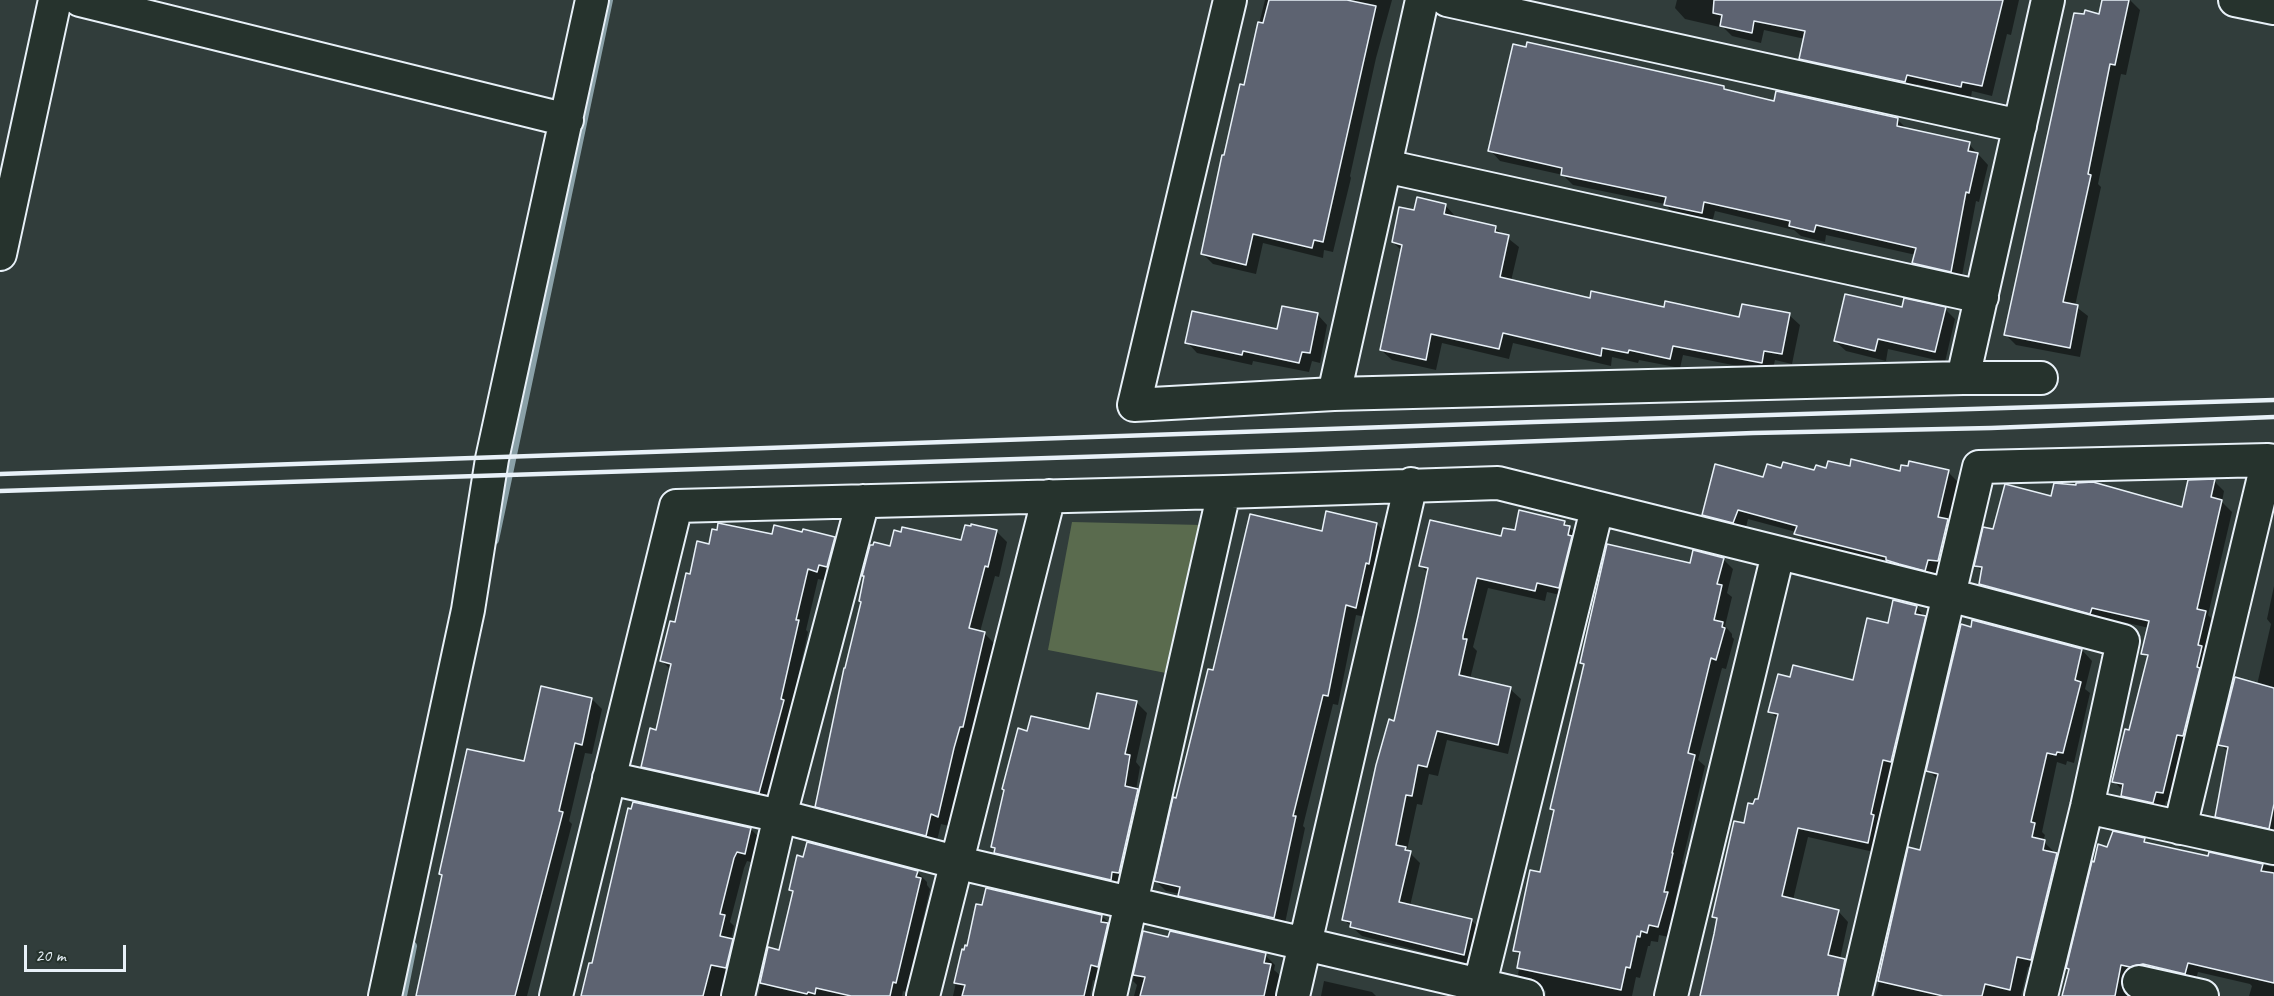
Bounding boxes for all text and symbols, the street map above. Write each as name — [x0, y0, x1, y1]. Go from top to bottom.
scale bar — [27, 933, 129, 971]
text: 20 m — [35, 944, 66, 966]

